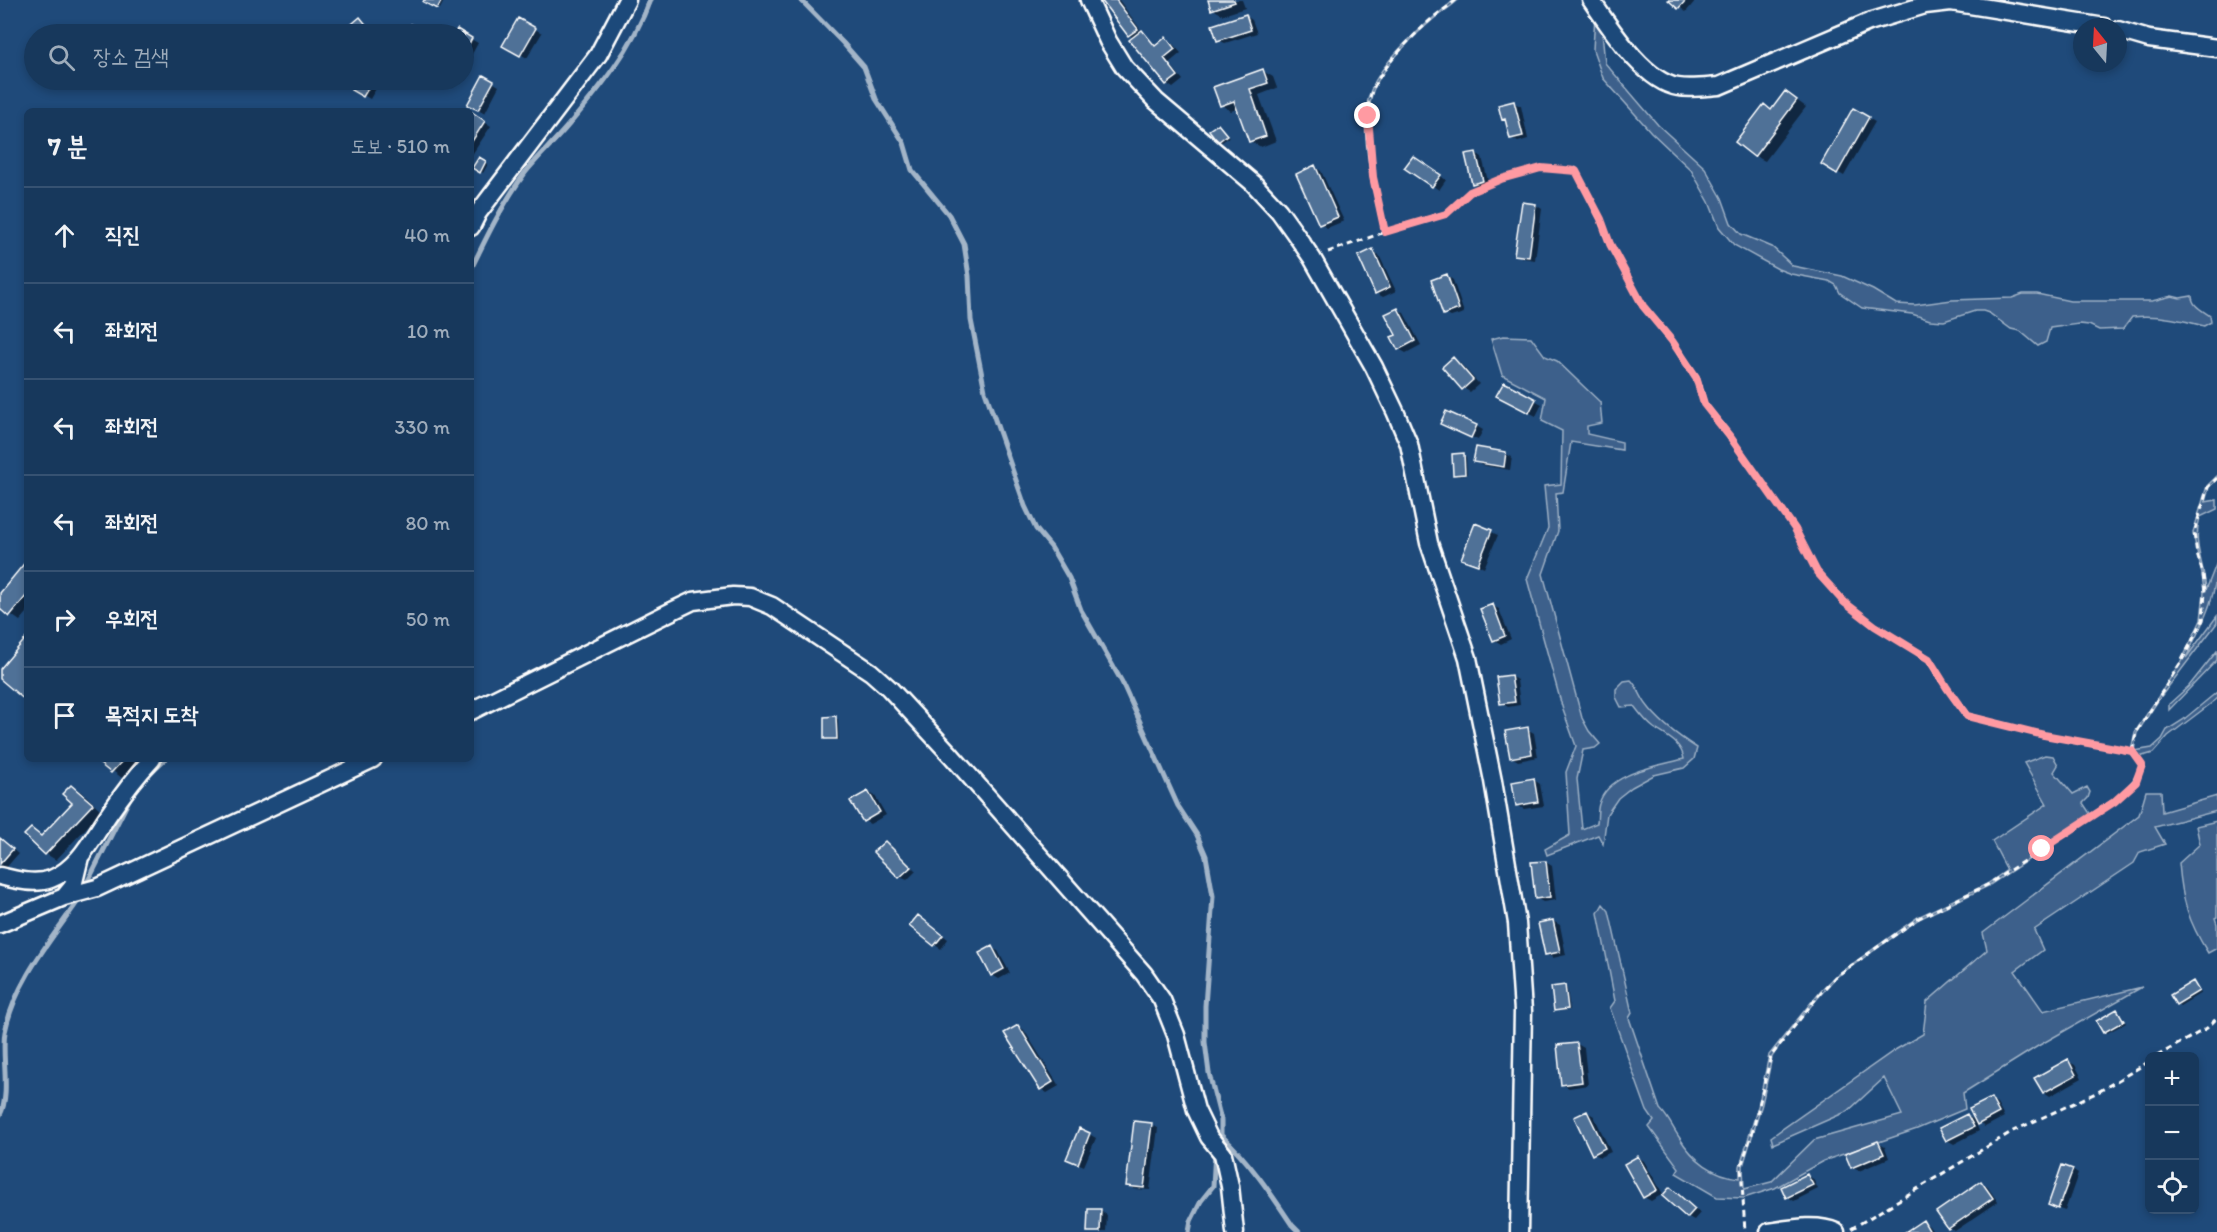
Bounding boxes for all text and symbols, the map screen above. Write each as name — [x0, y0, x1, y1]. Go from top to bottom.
north arrow — [2073, 18, 2127, 72]
search box — [24, 24, 474, 90]
icon: search — [45, 41, 78, 74]
text: 장소 검색 — [93, 43, 169, 70]
route end — [1354, 102, 1380, 128]
text: 7 분 — [48, 130, 88, 162]
text: 도보 · 510 m — [351, 134, 450, 158]
icon: ahead — [48, 219, 81, 252]
text: 직진 — [105, 221, 140, 248]
text: 40 m — [404, 223, 450, 247]
icon: left — [48, 315, 81, 348]
text: 좌회전 — [105, 317, 158, 344]
text: 10 m — [407, 319, 450, 343]
icon: left — [48, 411, 81, 444]
text: 좌회전 — [105, 413, 158, 440]
text: 330 m — [395, 415, 450, 439]
icon: left — [48, 507, 81, 540]
text: 좌회전 — [105, 509, 158, 536]
text: 80 m — [405, 511, 450, 535]
icon: right — [48, 603, 81, 636]
text: 우회전 — [105, 605, 158, 632]
text: 50 m — [406, 607, 450, 631]
icon: arrive — [48, 699, 81, 732]
text: 목적지 도착 — [105, 701, 198, 728]
route start — [2028, 835, 2054, 861]
map controls — [2145, 1052, 2199, 1214]
button: + — [2145, 1052, 2199, 1106]
button: − — [2145, 1106, 2199, 1160]
button: locate — [2145, 1160, 2199, 1214]

